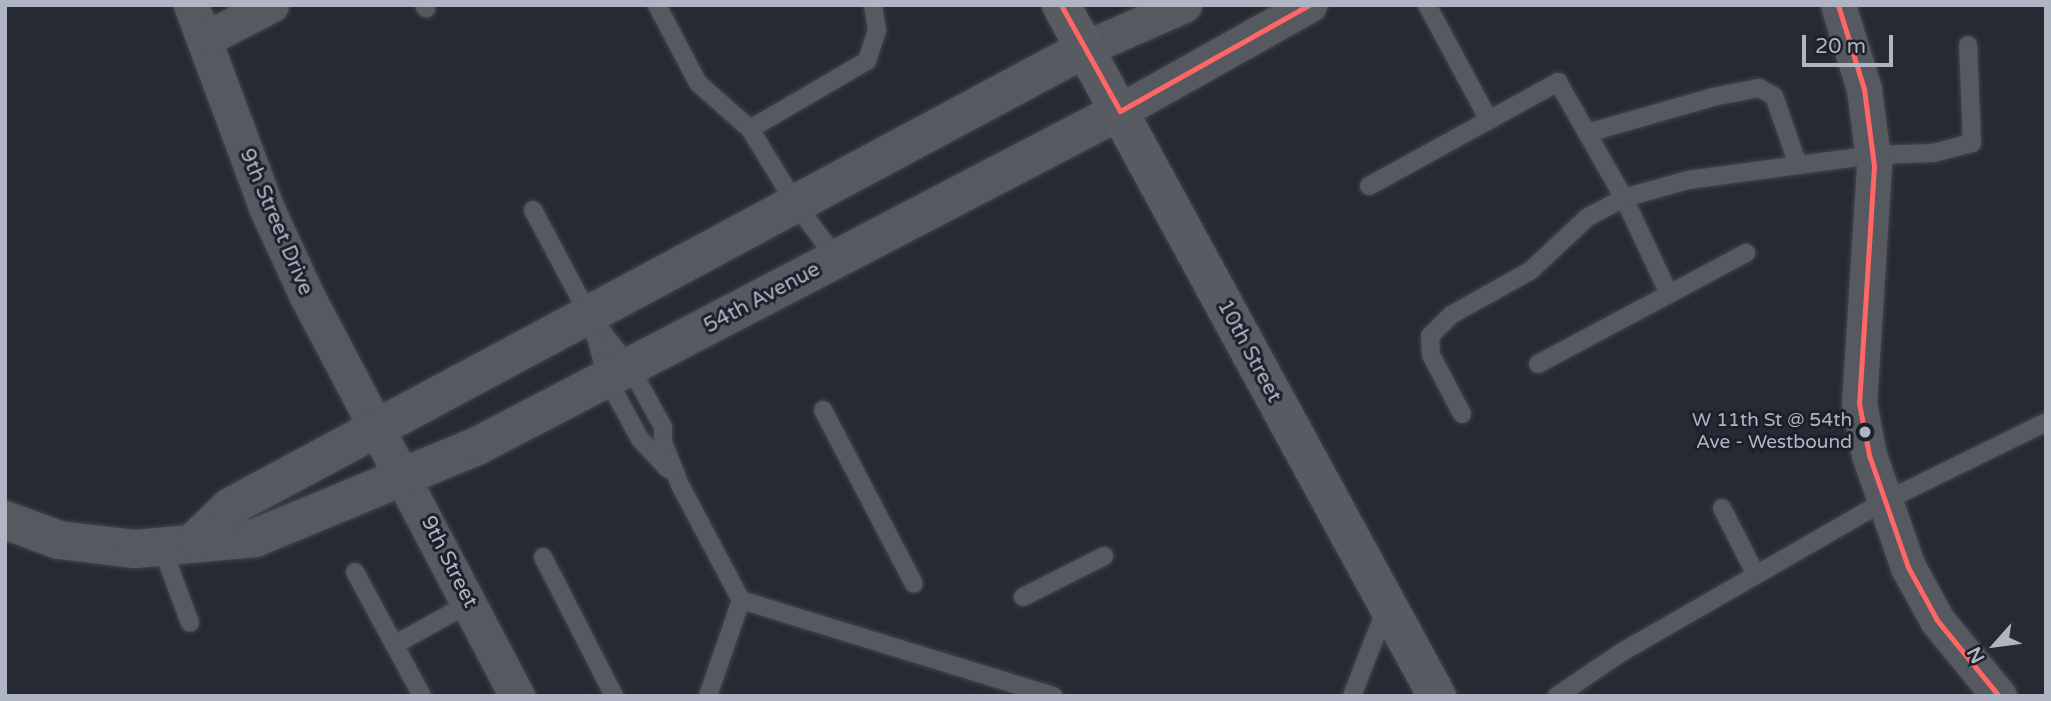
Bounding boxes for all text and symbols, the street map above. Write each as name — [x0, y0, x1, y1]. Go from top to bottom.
scale bar — [1806, 21, 1897, 65]
text: 20 m — [1815, 34, 1866, 59]
street label: 9th Street Drive — [234, 145, 318, 299]
street label: 54th Avenue — [700, 257, 824, 339]
street label: 10th Street — [1211, 295, 1287, 407]
place label: W 11th St @ 54th Ave - Westbound — [1692, 410, 1852, 454]
marker: W 11th St @ 54th Ave - Westbound — [1858, 425, 1872, 439]
street label: 9th Street — [415, 512, 483, 612]
north arrow — [1960, 610, 2030, 680]
text: N — [1963, 643, 1990, 667]

